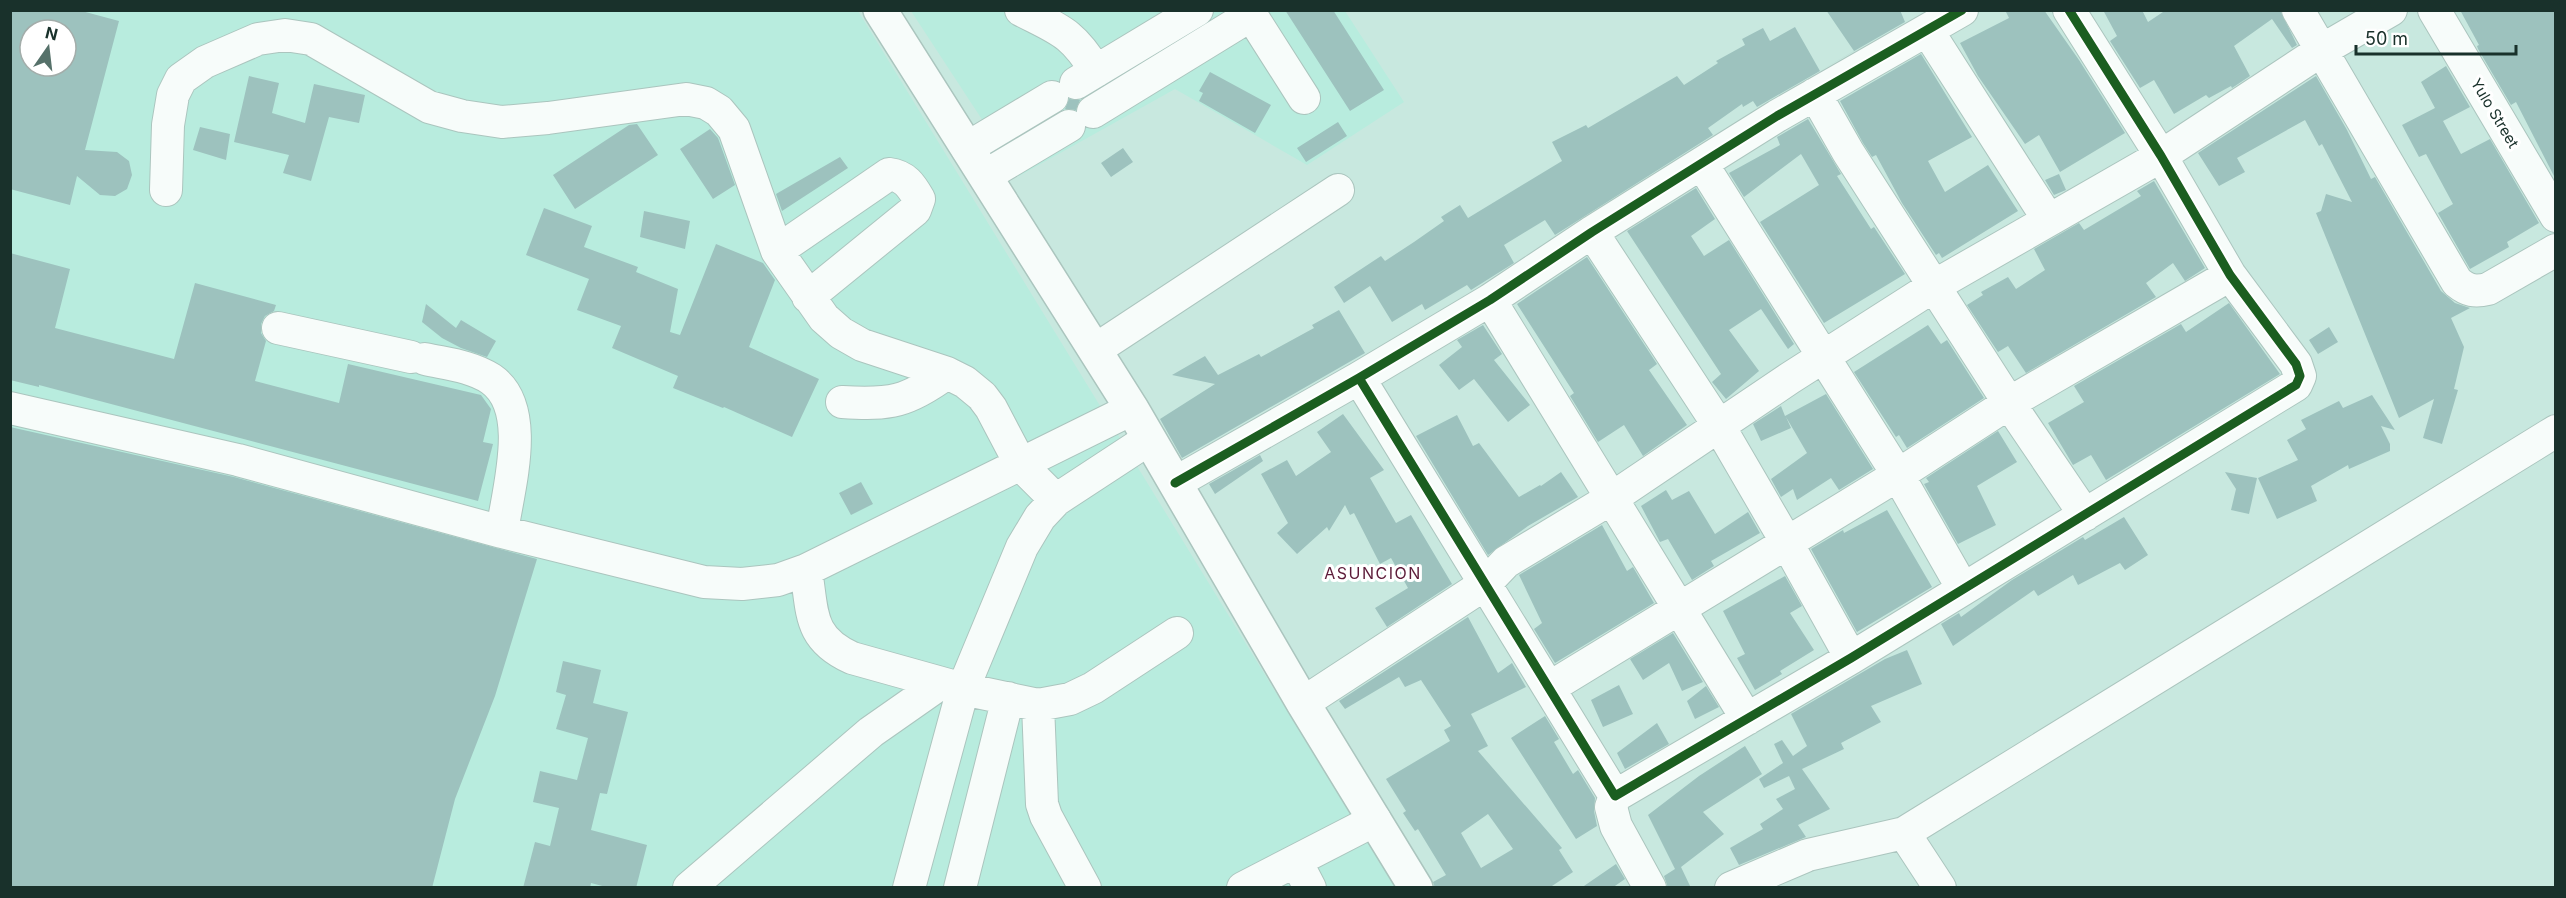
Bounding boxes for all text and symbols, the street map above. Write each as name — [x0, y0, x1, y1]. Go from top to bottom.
north arrow — [18, 18, 78, 78]
scale bar — [2356, 18, 2516, 56]
text: N — [43, 22, 60, 45]
text: 50 m — [2365, 28, 2408, 49]
street label: Yulo Street — [2467, 75, 2523, 151]
district label: ASUNCION — [1324, 563, 1422, 583]

